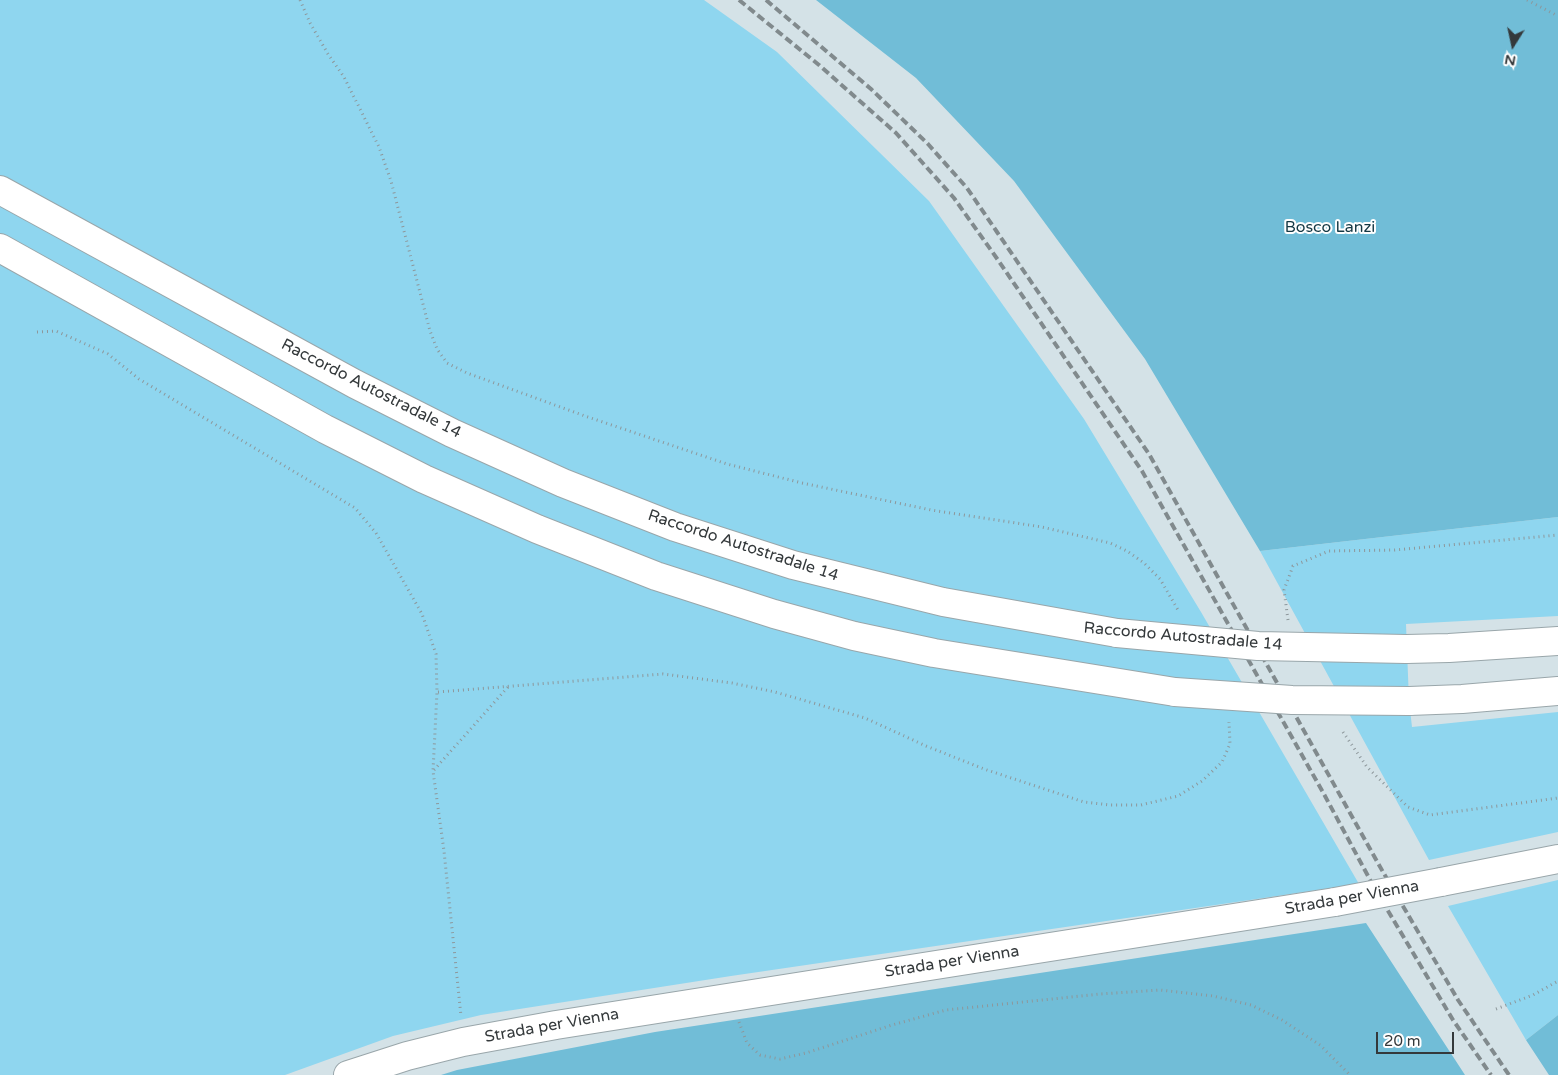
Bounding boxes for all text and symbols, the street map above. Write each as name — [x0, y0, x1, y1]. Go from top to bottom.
north arrow — [1488, 20, 1538, 70]
text: N — [1503, 51, 1517, 70]
park label: Bosco Lanzi — [1285, 218, 1375, 238]
street label: Raccordo Autostradale 14 — [278, 335, 464, 443]
street label: Raccordo Autostradale 14 — [645, 506, 841, 586]
street label: Raccordo Autostradale 14 — [1083, 619, 1283, 655]
street label: Strada per Vienna — [1283, 877, 1421, 919]
street label: Strada per Vienna — [883, 942, 1021, 982]
street label: Strada per Vienna — [483, 1005, 621, 1047]
scale bar — [1378, 1022, 1456, 1054]
text: 20 m — [1384, 1032, 1421, 1050]

